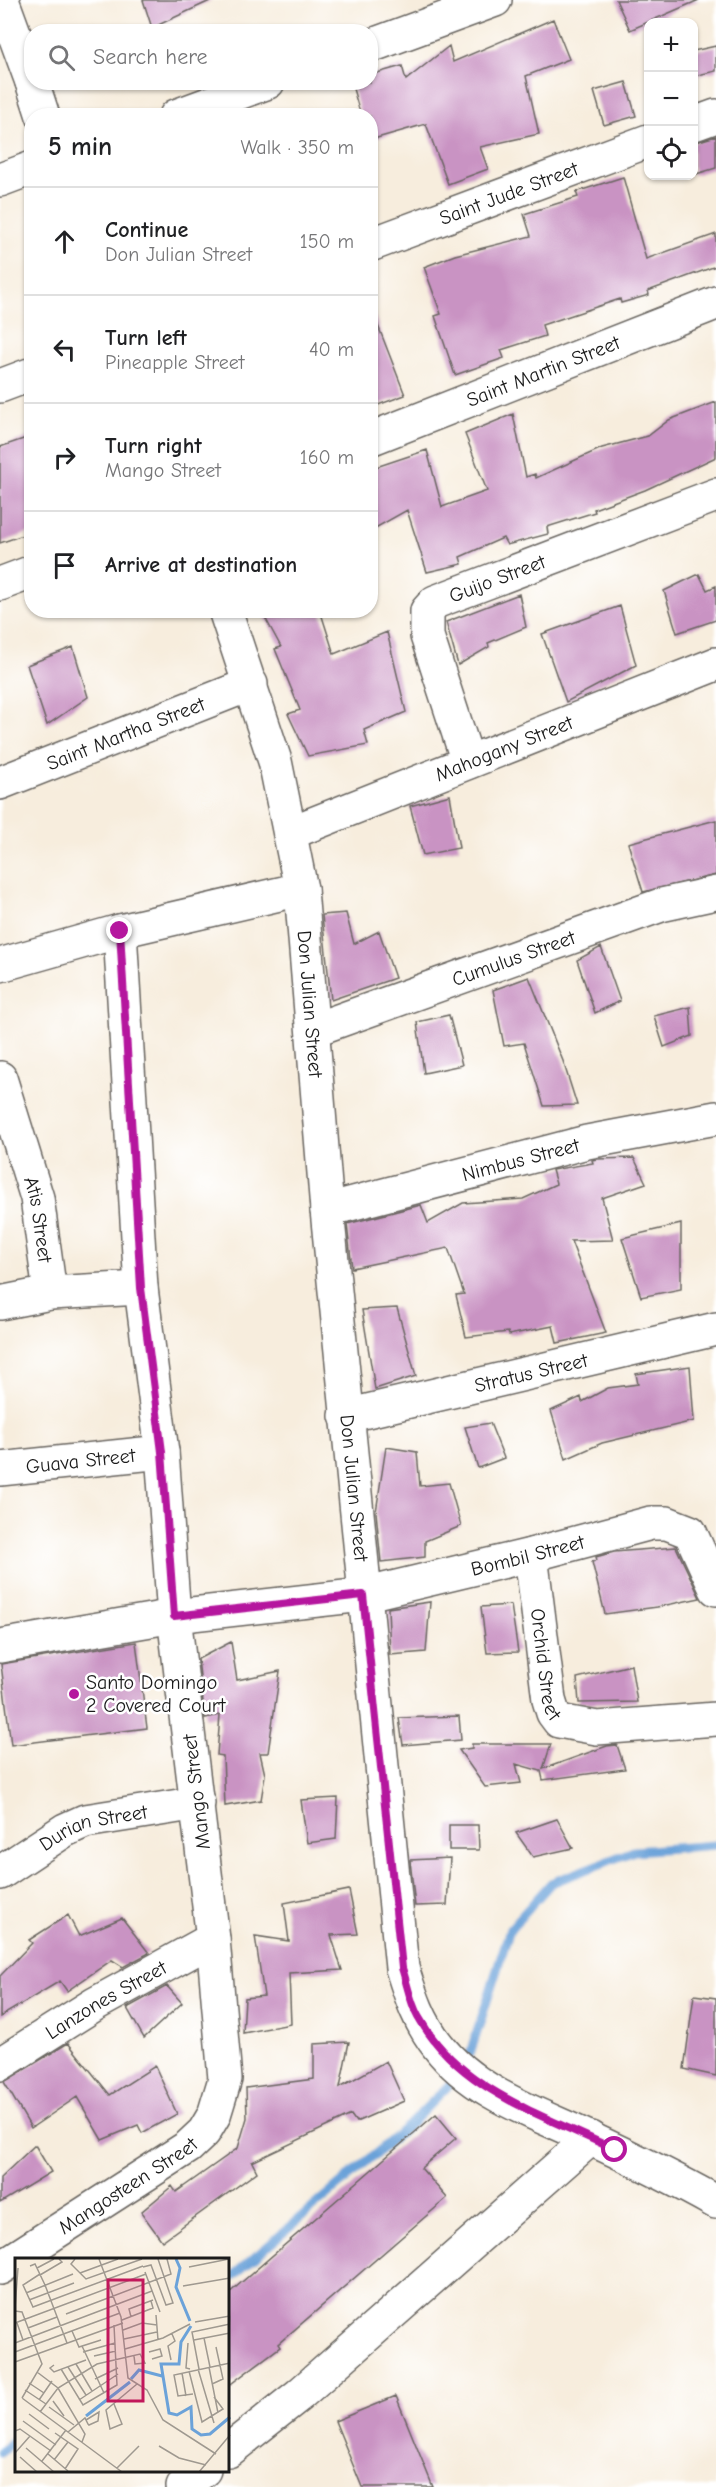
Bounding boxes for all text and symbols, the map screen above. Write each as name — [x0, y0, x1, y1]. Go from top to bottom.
map controls — [644, 18, 698, 180]
button: + — [644, 18, 698, 72]
search box — [24, 24, 378, 90]
icon: search — [45, 41, 78, 74]
text: Search here — [93, 44, 208, 70]
button: − — [644, 72, 698, 126]
button: locate — [644, 126, 698, 180]
text: 5 min — [48, 132, 112, 162]
text: Walk · 350 m — [240, 136, 354, 159]
street label: Saint Jude Street — [436, 157, 582, 230]
text: Continue — [105, 217, 188, 243]
icon: ahead — [48, 225, 81, 258]
text: 150 m — [300, 230, 354, 253]
text: Don Julian Street — [105, 243, 252, 266]
text: Turn left — [105, 325, 187, 351]
street label: Saint Martin Street — [463, 331, 624, 412]
icon: left — [48, 333, 81, 366]
text: 40 m — [309, 338, 354, 361]
text: Pineapple Street — [105, 351, 245, 374]
text: Turn right — [105, 433, 202, 459]
icon: right — [48, 441, 81, 474]
text: 160 m — [300, 446, 354, 469]
text: Mango Street — [105, 459, 221, 482]
icon: arrive — [48, 549, 81, 582]
street label: Guijo Street — [446, 550, 550, 608]
text: Arrive at destination — [105, 552, 297, 578]
street label: Saint Martha Street — [43, 692, 209, 775]
street label: Mahogany Street — [432, 711, 577, 786]
route end — [106, 917, 132, 943]
street label: Cumulus Street — [449, 925, 579, 991]
street label: Don Julian Street — [292, 930, 327, 1080]
street label: Nimbus Street — [459, 1133, 583, 1186]
street label: Atis Street — [19, 1174, 57, 1265]
street label: Stratus Street — [472, 1348, 591, 1397]
street label: Don Julian Street — [335, 1413, 373, 1564]
street label: Guava Street — [25, 1444, 138, 1478]
street label: Bombil Street — [469, 1530, 588, 1581]
street label: Orchid Street — [526, 1607, 567, 1726]
place label: Santo Domingo 2 Covered Court — [86, 1671, 227, 1717]
marker: Santo Domingo 2 Covered Court — [67, 1687, 81, 1701]
street label: Mango Street — [178, 1732, 215, 1851]
street label: Durian Street — [35, 1800, 150, 1856]
street label: Lanzones Street — [41, 1955, 172, 2044]
street label: Mangosteen Street — [54, 2132, 204, 2239]
route start — [601, 2136, 627, 2162]
inset map — [15, 2258, 230, 2472]

